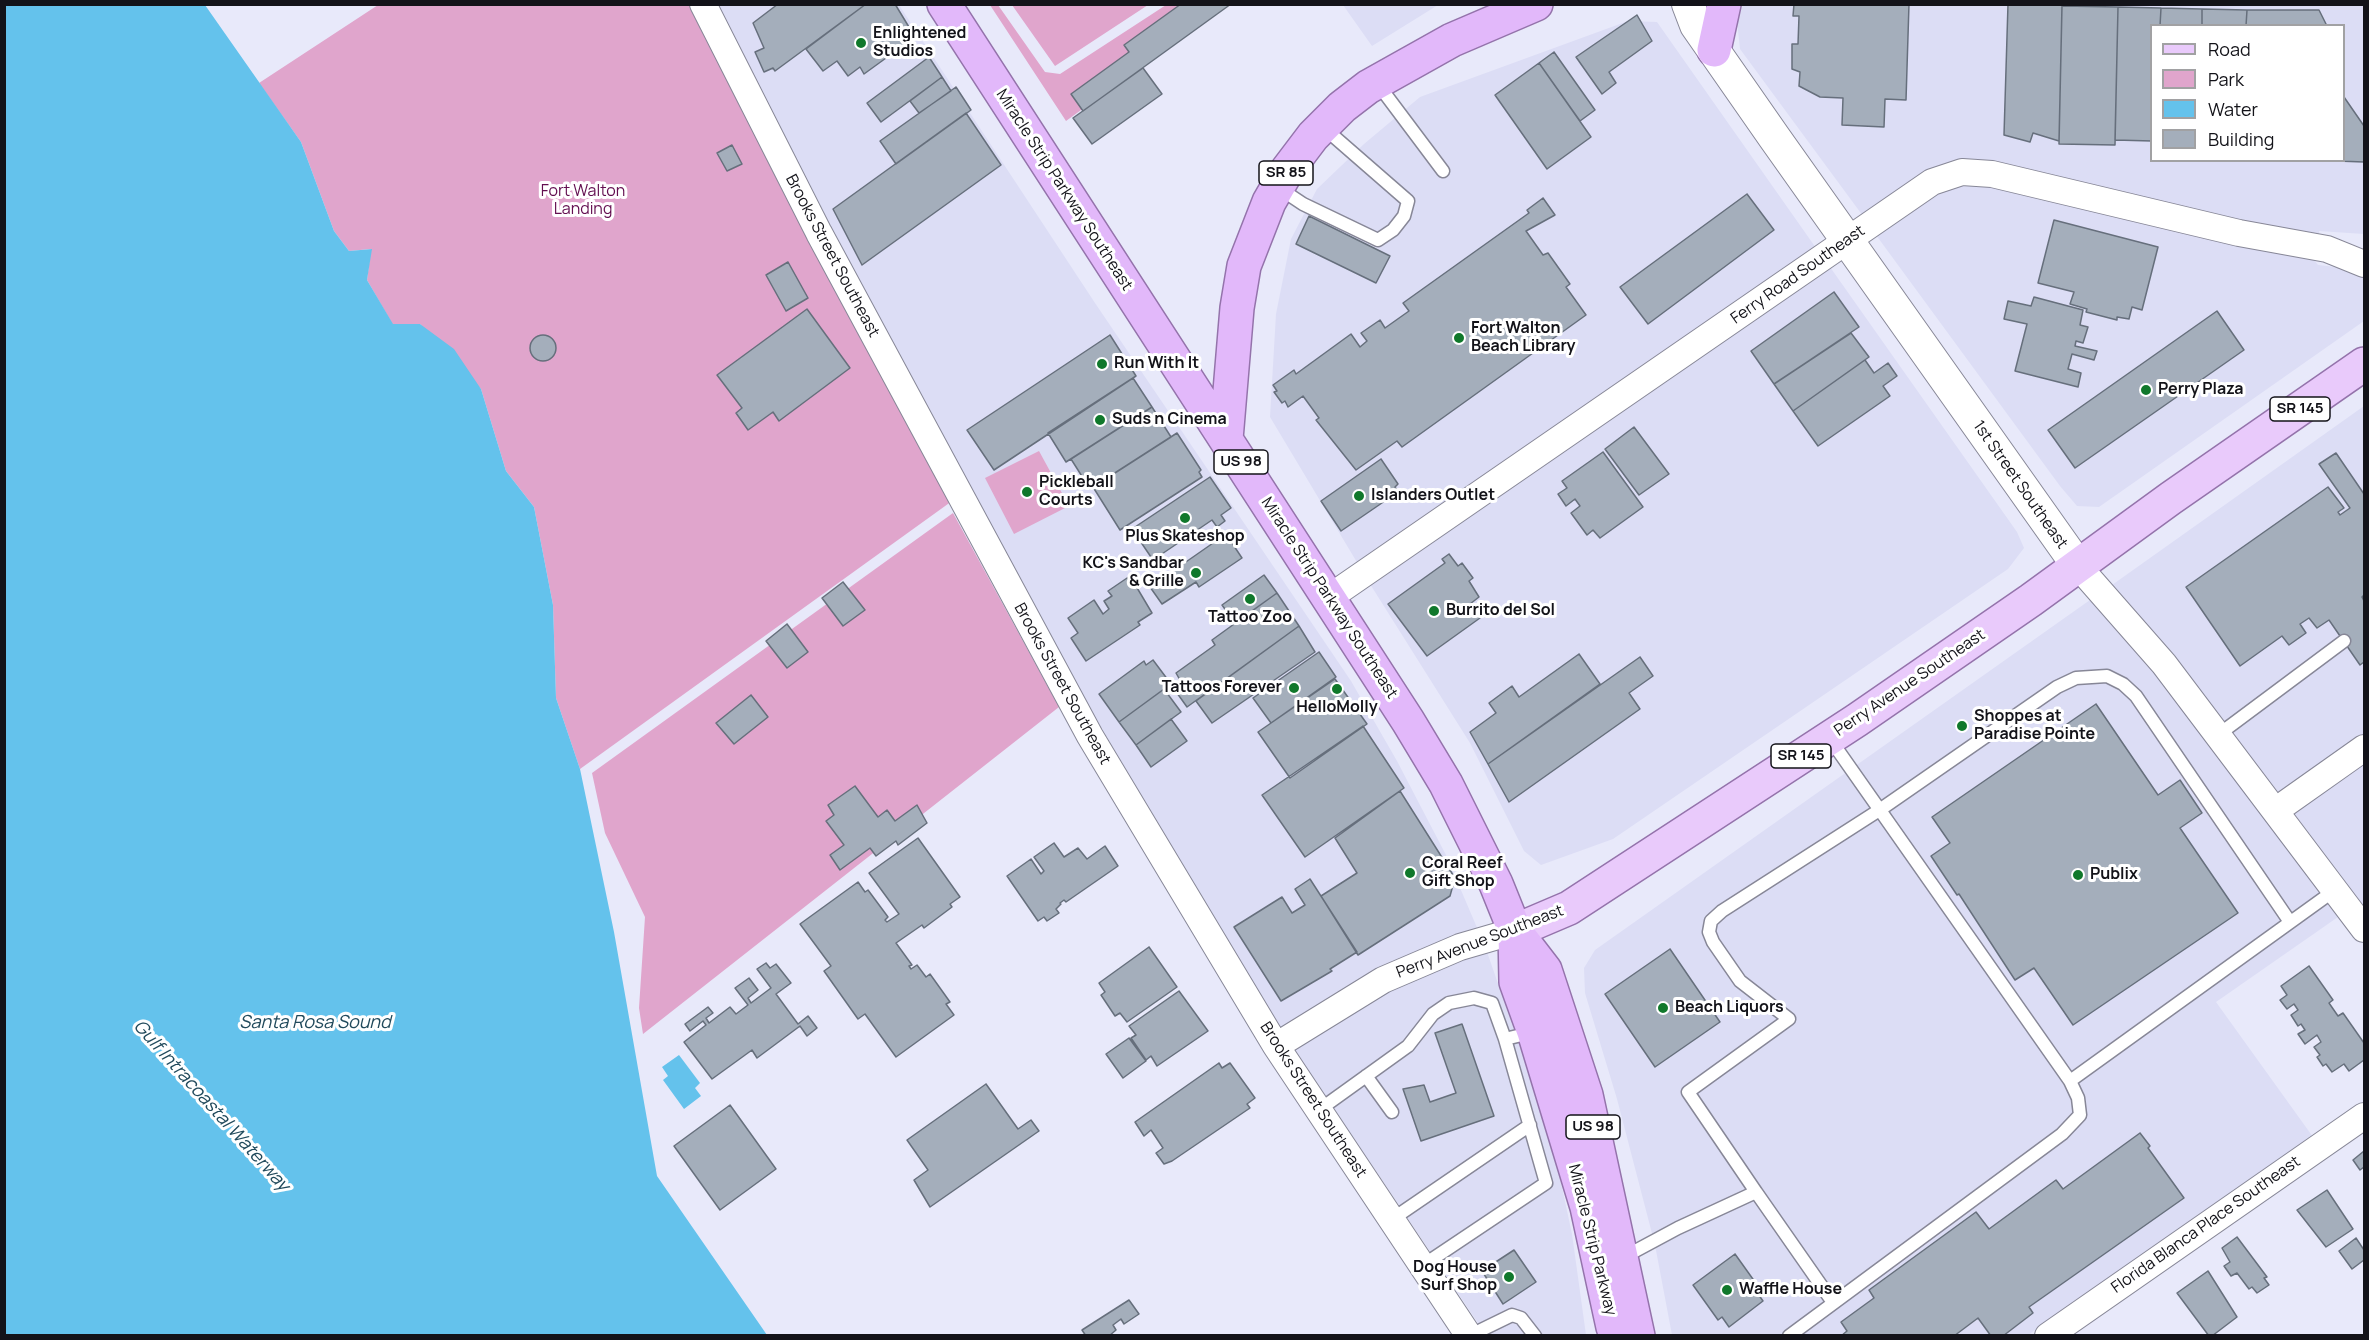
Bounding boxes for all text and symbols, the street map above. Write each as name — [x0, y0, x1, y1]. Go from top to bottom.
place label: Enlightened Studios — [873, 24, 966, 62]
legend — [2150, 24, 2345, 162]
marker: Enlightened Studios — [854, 36, 868, 50]
text: Road — [2208, 37, 2251, 61]
text: Park — [2208, 67, 2244, 91]
street label: Miracle Strip Parkway Southeast — [992, 86, 1136, 294]
text: Water — [2208, 97, 2258, 121]
text: Building — [2208, 127, 2274, 151]
road number: SR 85 — [1259, 161, 1313, 185]
street label: Brooks Street Southeast — [781, 171, 883, 341]
park label: Fort Walton Landing — [541, 182, 625, 220]
street label: Ferry Road Southeast — [1727, 222, 1869, 328]
place label: Fort Walton Beach Library — [1471, 319, 1576, 357]
marker: Fort Walton Beach Library — [1452, 331, 1466, 345]
place label: Run With It — [1114, 354, 1199, 374]
marker: Run With It — [1095, 357, 1109, 371]
place label: Perry Plaza — [2158, 380, 2244, 400]
marker: Perry Plaza — [2139, 383, 2153, 397]
road number: SR 145 — [2270, 397, 2330, 421]
place label: Suds n Cinema — [1112, 410, 1227, 430]
marker: Suds n Cinema — [1093, 413, 1107, 427]
street label: 1st Street Southeast — [1969, 417, 2071, 553]
road number: US 98 — [1214, 450, 1268, 474]
place label: Pickleball Courts — [1039, 473, 1114, 511]
marker: Pickleball Courts — [1020, 485, 1034, 499]
place label: Islanders Outlet — [1371, 486, 1495, 506]
marker: Islanders Outlet — [1352, 489, 1366, 503]
street label: Miracle Strip Parkway Southeast — [1257, 494, 1401, 702]
marker: Plus Skateshop — [1178, 511, 1192, 525]
place label: Plus Skateshop — [1125, 527, 1245, 547]
place label: KC's Sandbar & Grille — [1083, 554, 1184, 592]
marker: KC's Sandbar & Grille — [1189, 566, 1203, 580]
marker: Tattoo Zoo — [1243, 592, 1257, 606]
street label: Brooks Street Southeast — [1010, 600, 1114, 768]
place label: Burrito del Sol — [1446, 601, 1555, 621]
marker: Burrito del Sol — [1427, 604, 1441, 618]
place label: Tattoo Zoo — [1208, 608, 1292, 628]
street label: Perry Avenue Southeast — [1831, 625, 1989, 741]
place label: Tattoos Forever — [1162, 678, 1282, 698]
marker: Tattoos Forever — [1287, 681, 1301, 695]
marker: HelloMolly — [1330, 682, 1344, 696]
place label: HelloMolly — [1296, 698, 1378, 718]
place label: Shoppes at Paradise Pointe — [1974, 707, 2095, 745]
marker: Shoppes at Paradise Pointe — [1955, 719, 1969, 733]
road number: SR 145 — [1771, 744, 1831, 768]
place label: Coral Reef Gift Shop — [1422, 854, 1503, 892]
place label: Publix — [2090, 865, 2138, 885]
marker: Coral Reef Gift Shop — [1403, 866, 1417, 880]
marker: Publix — [2071, 868, 2085, 882]
street label: Perry Avenue Southeast — [1394, 901, 1566, 983]
place label: Beach Liquors — [1675, 998, 1784, 1018]
marker: Beach Liquors — [1656, 1001, 1670, 1015]
water label: Santa Rosa Sound — [239, 1012, 391, 1034]
water label: Gulf Intracoastal Waterway — [128, 1016, 294, 1196]
street label: Brooks Street Southeast — [1256, 1019, 1370, 1181]
road number: US 98 — [1566, 1115, 1620, 1139]
street label: Florida Blanca Place Southeast — [2108, 1152, 2304, 1298]
street label: Miracle Strip Parkway — [1564, 1162, 1620, 1318]
place label: Dog House Surf Shop — [1413, 1258, 1497, 1296]
marker: Dog House Surf Shop — [1502, 1270, 1516, 1284]
place label: Waffle House — [1739, 1280, 1842, 1300]
marker: Waffle House — [1720, 1283, 1734, 1297]

